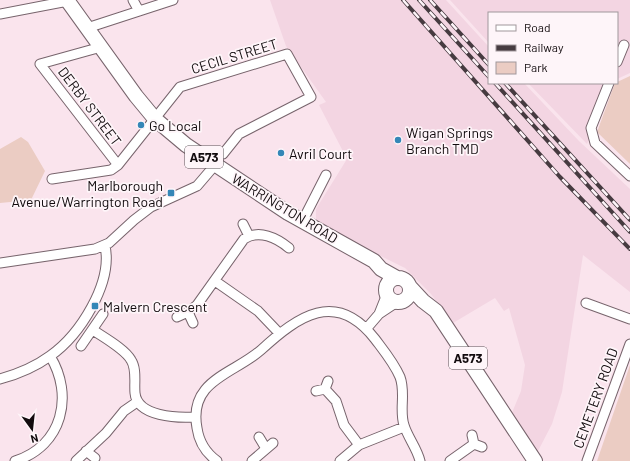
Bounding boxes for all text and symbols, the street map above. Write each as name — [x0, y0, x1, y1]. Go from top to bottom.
legend — [488, 12, 618, 84]
text: Road — [524, 20, 551, 34]
street label: CECIL STREET — [189, 35, 279, 77]
text: Railway — [524, 40, 564, 54]
text: Park — [524, 60, 548, 74]
street label: DERBY STREET — [55, 63, 125, 149]
place label: Go Local — [149, 117, 201, 134]
marker: Go Local — [136, 120, 146, 130]
place label: Wigan Springs Branch TMD — [406, 124, 493, 157]
marker: Wigan Springs Branch TMD — [393, 135, 403, 145]
place label: Avril Court — [289, 145, 352, 162]
road number: A573 — [185, 146, 223, 168]
marker: Avril Court — [276, 148, 286, 158]
street label: WARRINGTON ROAD — [229, 170, 341, 246]
place label: Marlborough Avenue/Warrington Road — [12, 177, 163, 210]
marker: Marlborough Avenue/Warrington Road — [166, 188, 176, 198]
place label: Malvern Crescent — [103, 298, 208, 315]
marker: Malvern Crescent — [90, 301, 100, 311]
street label: CEMETERY ROAD — [569, 346, 621, 450]
road number: A573 — [449, 347, 487, 369]
north arrow — [12, 409, 52, 449]
text: N — [29, 432, 40, 446]

